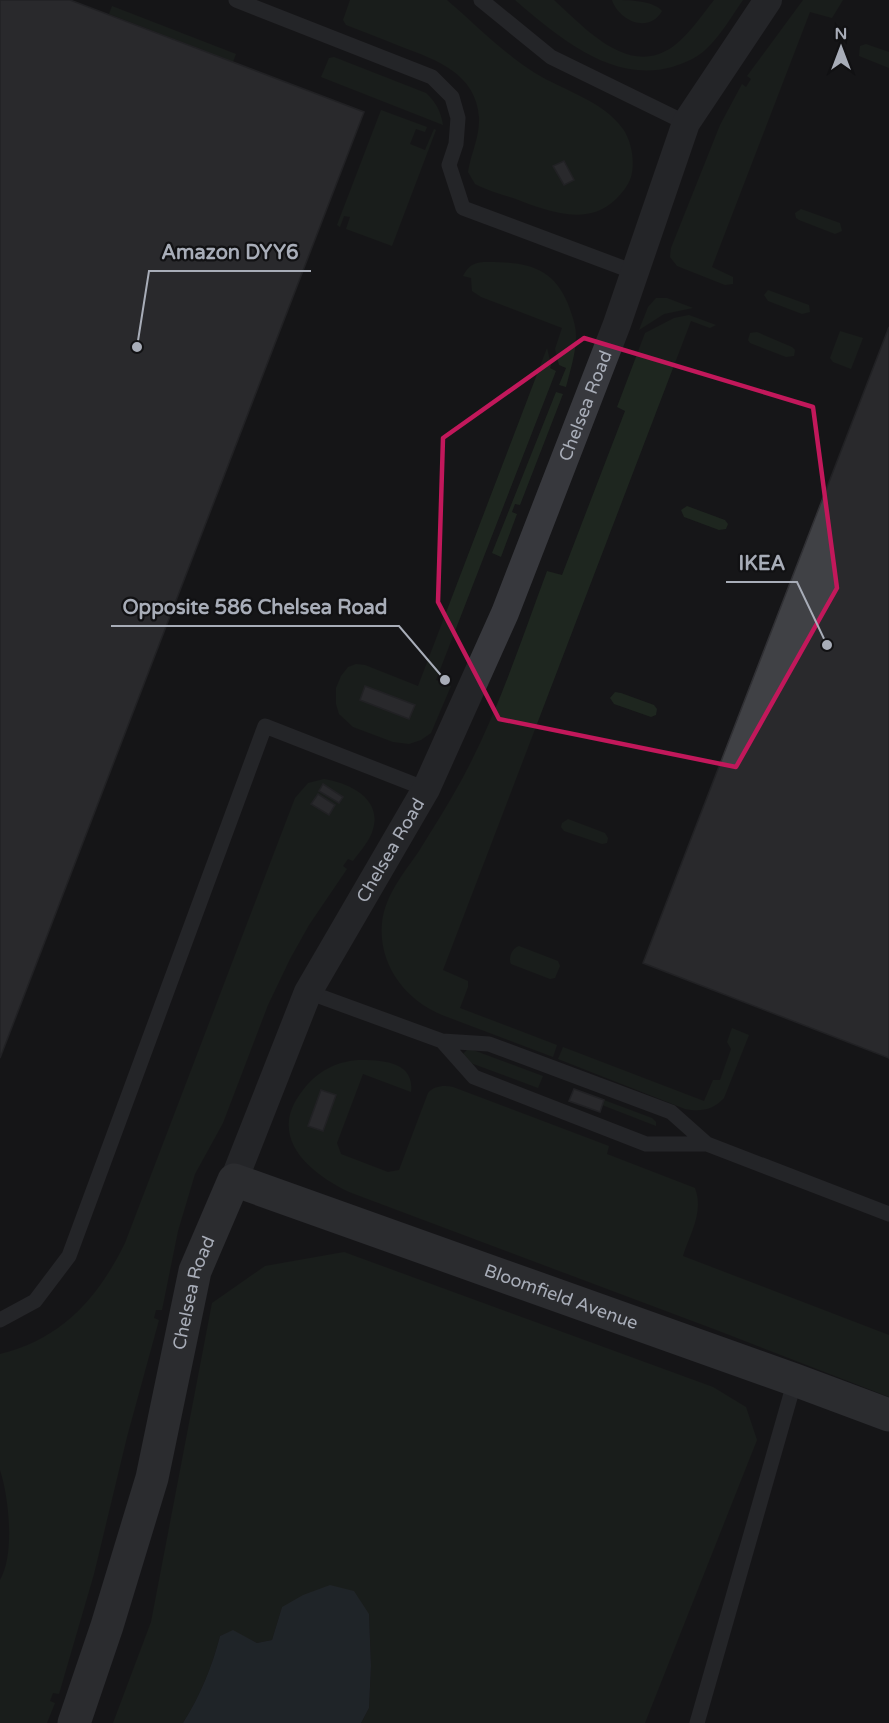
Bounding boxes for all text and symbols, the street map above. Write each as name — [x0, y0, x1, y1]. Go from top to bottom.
north arrow — [811, 18, 871, 78]
text: N — [835, 24, 847, 44]
callout: Amazon DYY6 — [149, 233, 311, 271]
text: Amazon DYY6 — [161, 241, 299, 265]
street label: Chelsea Road — [554, 347, 617, 464]
callout: IKEA — [726, 544, 797, 582]
text: IKEA — [739, 552, 785, 576]
callout: Opposite 586 Chelsea Road — [111, 588, 399, 626]
text: Opposite 586 Chelsea Road — [123, 596, 387, 620]
street label: Chelsea Road — [351, 794, 429, 906]
street label: Chelsea Road — [168, 1233, 220, 1352]
street label: Bloomfield Avenue — [481, 1259, 641, 1334]

